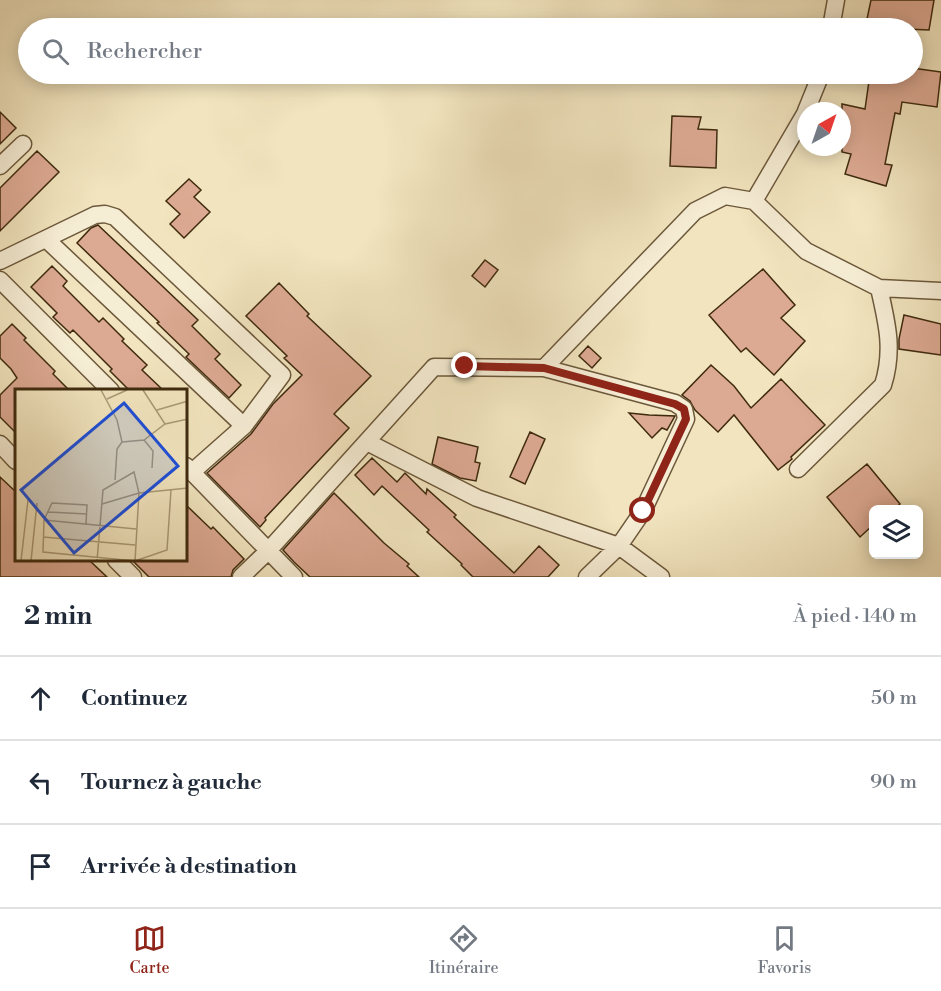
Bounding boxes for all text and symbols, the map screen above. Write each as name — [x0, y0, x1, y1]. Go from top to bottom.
search box — [18, 18, 923, 84]
icon: search — [39, 35, 72, 68]
text: Rechercher — [87, 38, 202, 65]
north arrow — [797, 102, 851, 156]
route end — [451, 352, 477, 378]
inset map — [15, 389, 188, 562]
route start — [629, 497, 655, 523]
map controls — [869, 505, 923, 559]
button: layers — [869, 505, 923, 559]
text: 2 min — [24, 600, 92, 632]
text: À pied · 140 m — [793, 604, 917, 629]
icon: ahead — [24, 682, 57, 715]
text: Continuez — [81, 685, 187, 712]
text: 50 m — [871, 686, 917, 711]
icon: left — [24, 766, 57, 799]
text: Tournez à gauche — [81, 769, 262, 796]
text: 90 m — [870, 770, 917, 795]
icon: arrive — [24, 850, 57, 883]
text: Arrivée à destination — [81, 853, 297, 880]
tab: Carte — [130, 922, 170, 978]
tab: Itinéraire — [429, 922, 499, 978]
tab: Favoris — [758, 922, 811, 978]

